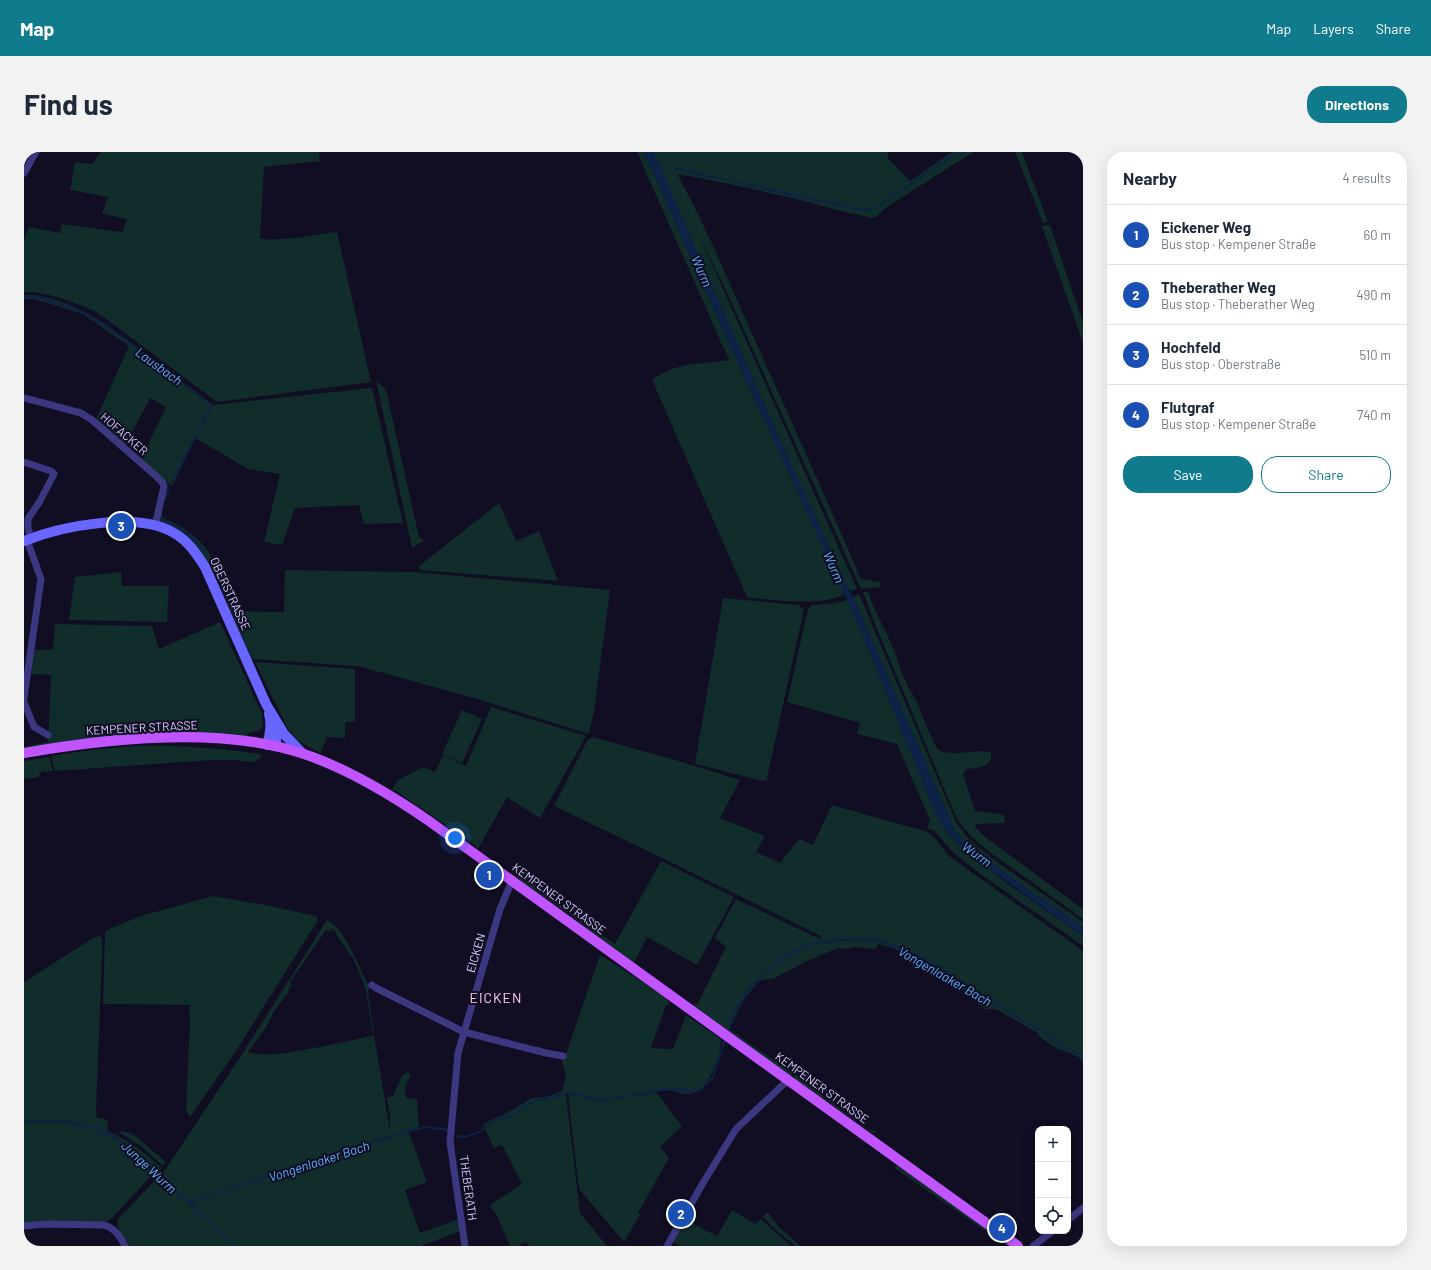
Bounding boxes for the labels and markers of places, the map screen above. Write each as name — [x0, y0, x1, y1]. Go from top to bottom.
pin: 3 — [108, 511, 134, 541]
pin: 1 — [476, 860, 502, 890]
pin: 2 — [668, 1199, 694, 1229]
pin: 4 — [989, 1213, 1015, 1243]

